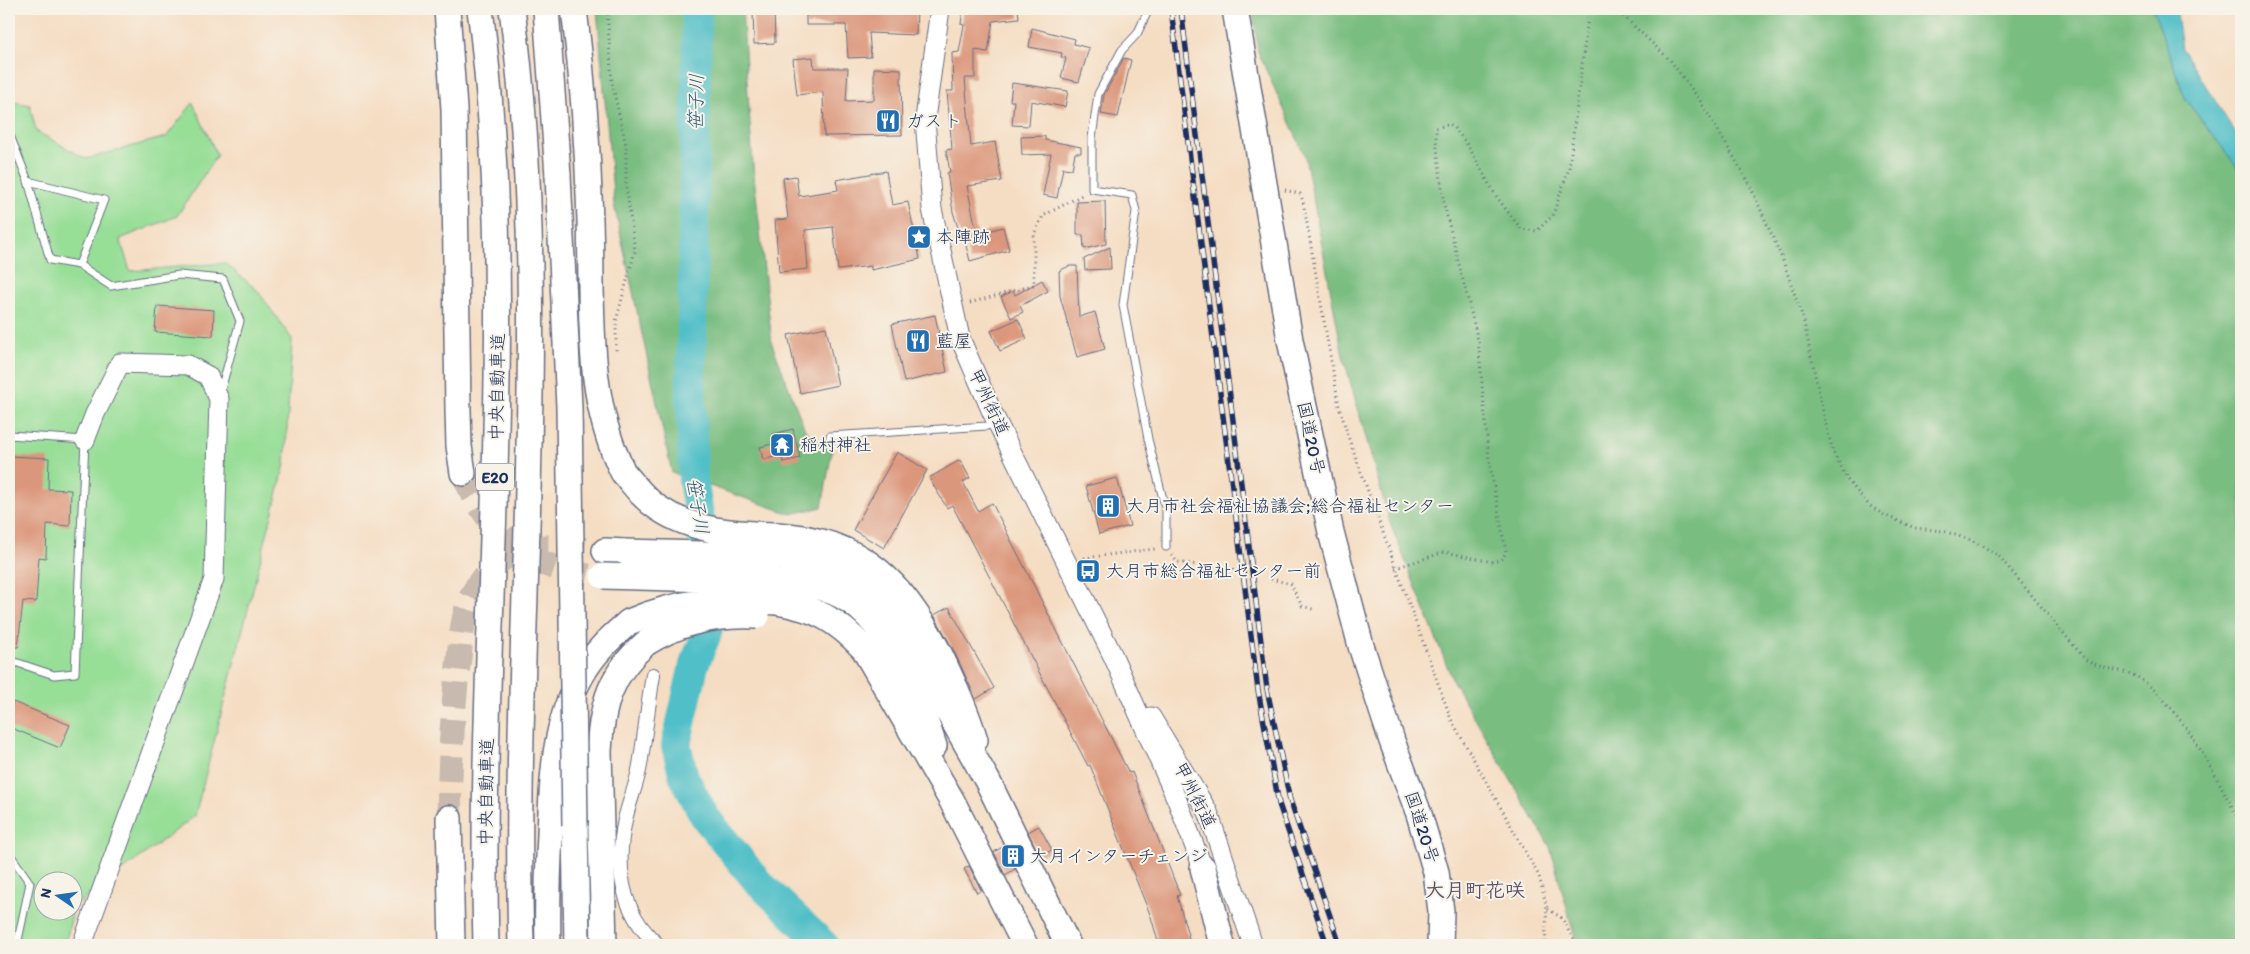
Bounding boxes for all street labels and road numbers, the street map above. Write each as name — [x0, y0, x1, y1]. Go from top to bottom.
street label: 中央自動車道 — [485, 333, 509, 441]
street label: 甲州街道 — [964, 365, 1014, 439]
street label: 国道20号 — [1292, 399, 1330, 477]
road number: E20 — [476, 464, 514, 491]
street label: 中央自動車道 — [474, 738, 498, 846]
street label: 甲州街道 — [1169, 758, 1221, 832]
street label: 国道20号 — [1400, 788, 1444, 866]

